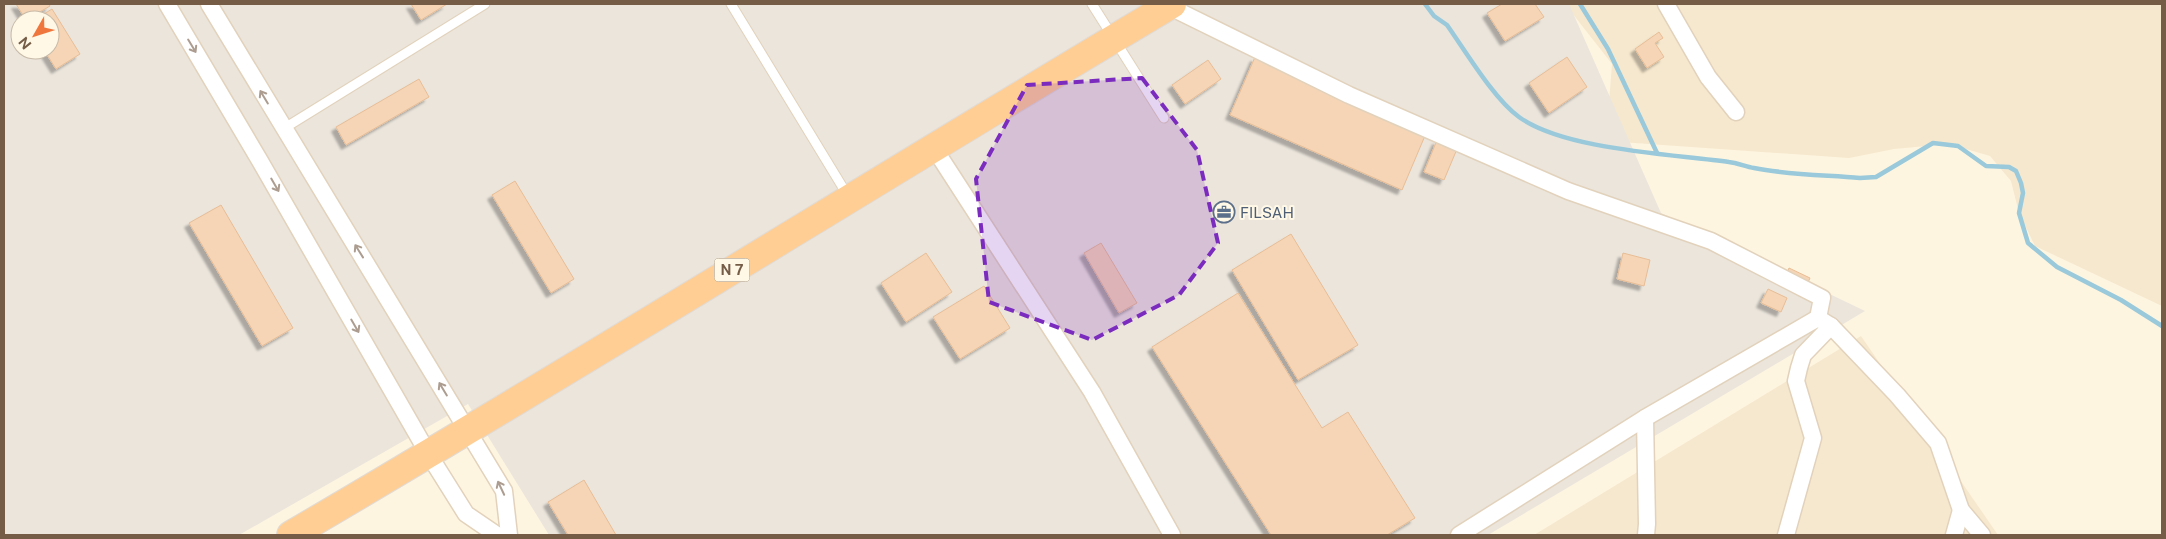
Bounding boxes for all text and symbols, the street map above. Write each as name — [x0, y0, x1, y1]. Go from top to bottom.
north arrow — [10, 10, 60, 60]
text: N — [15, 34, 35, 52]
one-way arrow — [187, 38, 197, 52]
one-way arrow — [259, 91, 269, 105]
one-way arrow — [270, 178, 280, 192]
office icon: FILSAH — [1212, 200, 1236, 224]
place label: FILSAH — [1240, 204, 1294, 221]
one-way arrow — [354, 244, 364, 258]
road number: N 7 — [714, 258, 750, 282]
one-way arrow — [351, 319, 361, 333]
one-way arrow — [438, 383, 448, 397]
one-way arrow — [495, 481, 505, 496]

